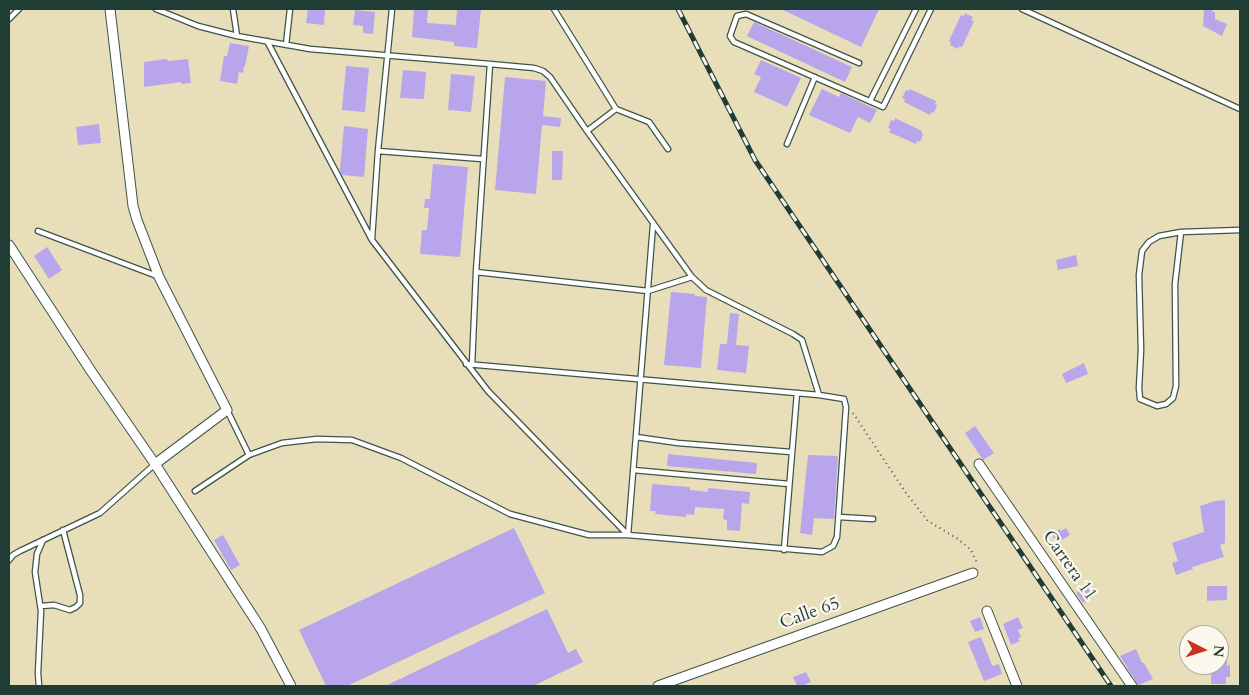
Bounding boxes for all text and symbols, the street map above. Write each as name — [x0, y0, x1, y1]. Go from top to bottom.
street label: Carrera 11 — [1037, 527, 1101, 605]
street label: Calle 65 — [777, 593, 843, 635]
north arrow — [1179, 625, 1229, 675]
text: N — [1208, 644, 1228, 658]

